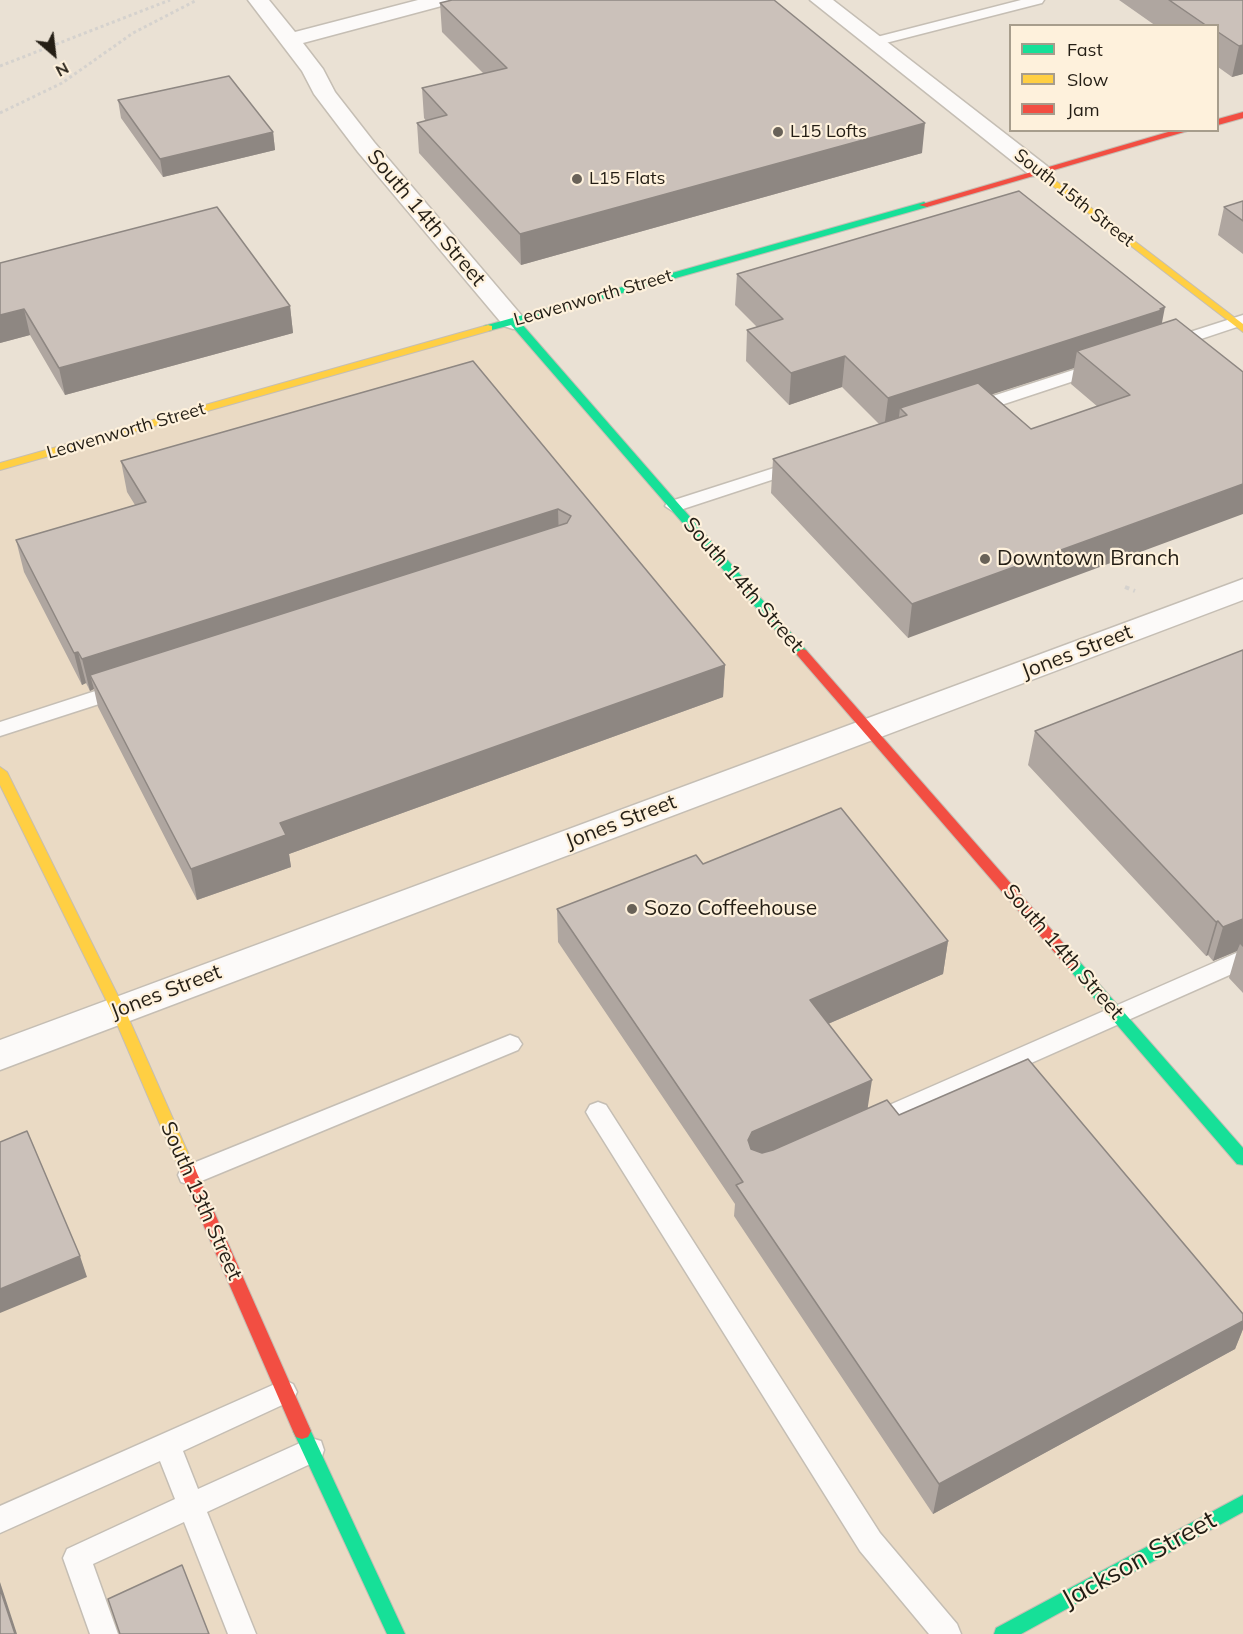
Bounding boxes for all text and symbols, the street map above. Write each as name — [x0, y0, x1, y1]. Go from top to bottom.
north arrow — [24, 24, 84, 84]
legend — [1009, 24, 1219, 132]
text: Fast — [1067, 38, 1103, 61]
text: N — [52, 58, 72, 82]
text: Slow — [1067, 68, 1108, 91]
text: Jam — [1067, 98, 1100, 121]
place label: L15 Lofts — [790, 121, 867, 143]
marker: L15 Lofts — [771, 125, 785, 139]
street label: South 15th Street — [1010, 144, 1138, 252]
street label: South 14th Street — [361, 145, 491, 291]
place label: L15 Flats — [589, 168, 666, 190]
marker: L15 Flats — [570, 172, 584, 186]
street label: Leavenworth Street — [511, 265, 675, 331]
street label: Leavenworth Street — [44, 398, 208, 464]
street label: South 14th Street — [677, 512, 809, 658]
place label: Downtown Branch — [997, 546, 1180, 572]
marker: Downtown Branch — [978, 552, 992, 566]
street label: Jones Street — [1018, 619, 1136, 685]
street label: Jones Street — [562, 789, 680, 855]
street label: South 14th Street — [997, 879, 1129, 1025]
place label: Sozo Coffeehouse — [644, 896, 817, 922]
marker: Sozo Coffeehouse — [625, 902, 639, 916]
street label: Jones Street — [107, 959, 225, 1025]
street label: South 13th Street — [155, 1118, 247, 1284]
street label: Jackson Street — [1056, 1505, 1222, 1615]

